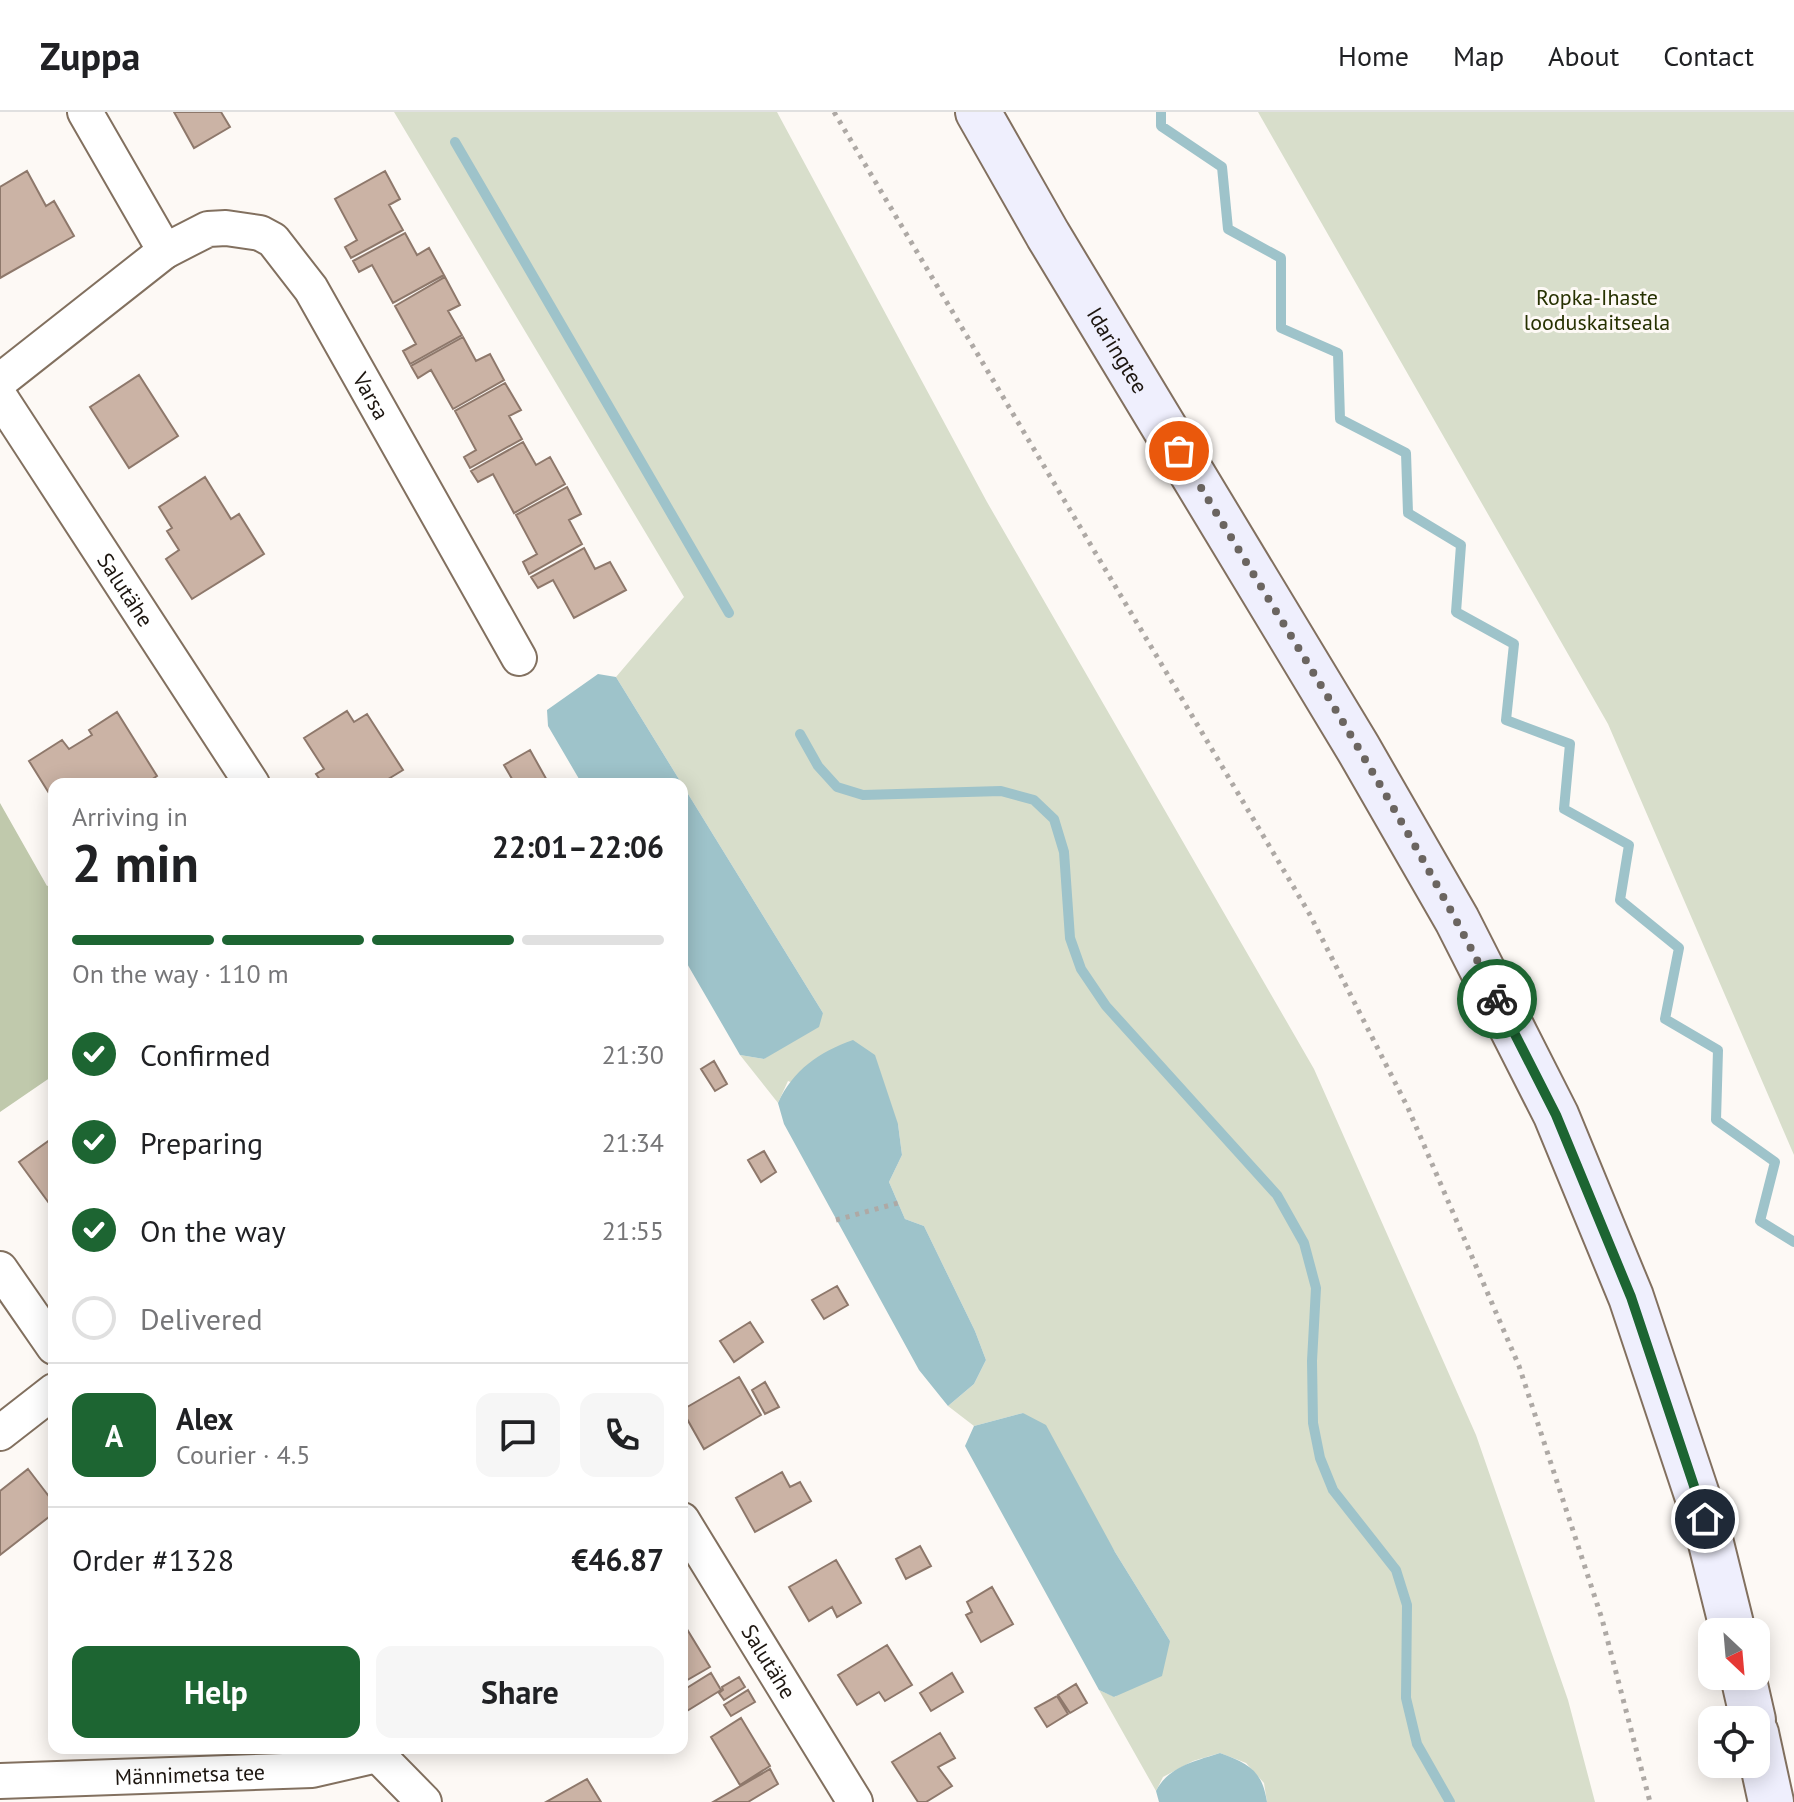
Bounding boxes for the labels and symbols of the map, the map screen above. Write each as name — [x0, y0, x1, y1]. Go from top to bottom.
park label: Ropka-Ihaste looduskaitseala — [1524, 283, 1670, 336]
street label: Idaringtee — [1081, 302, 1154, 398]
street label: Varsa — [346, 366, 396, 424]
pin — [1145, 417, 1213, 485]
street label: Salutähe — [91, 548, 160, 632]
courier — [1457, 959, 1537, 1039]
pin — [1671, 1485, 1739, 1553]
north arrow — [1698, 1618, 1770, 1690]
street label: Salutähe — [735, 1619, 802, 1704]
street label: Männimetsa tee — [114, 1758, 265, 1791]

